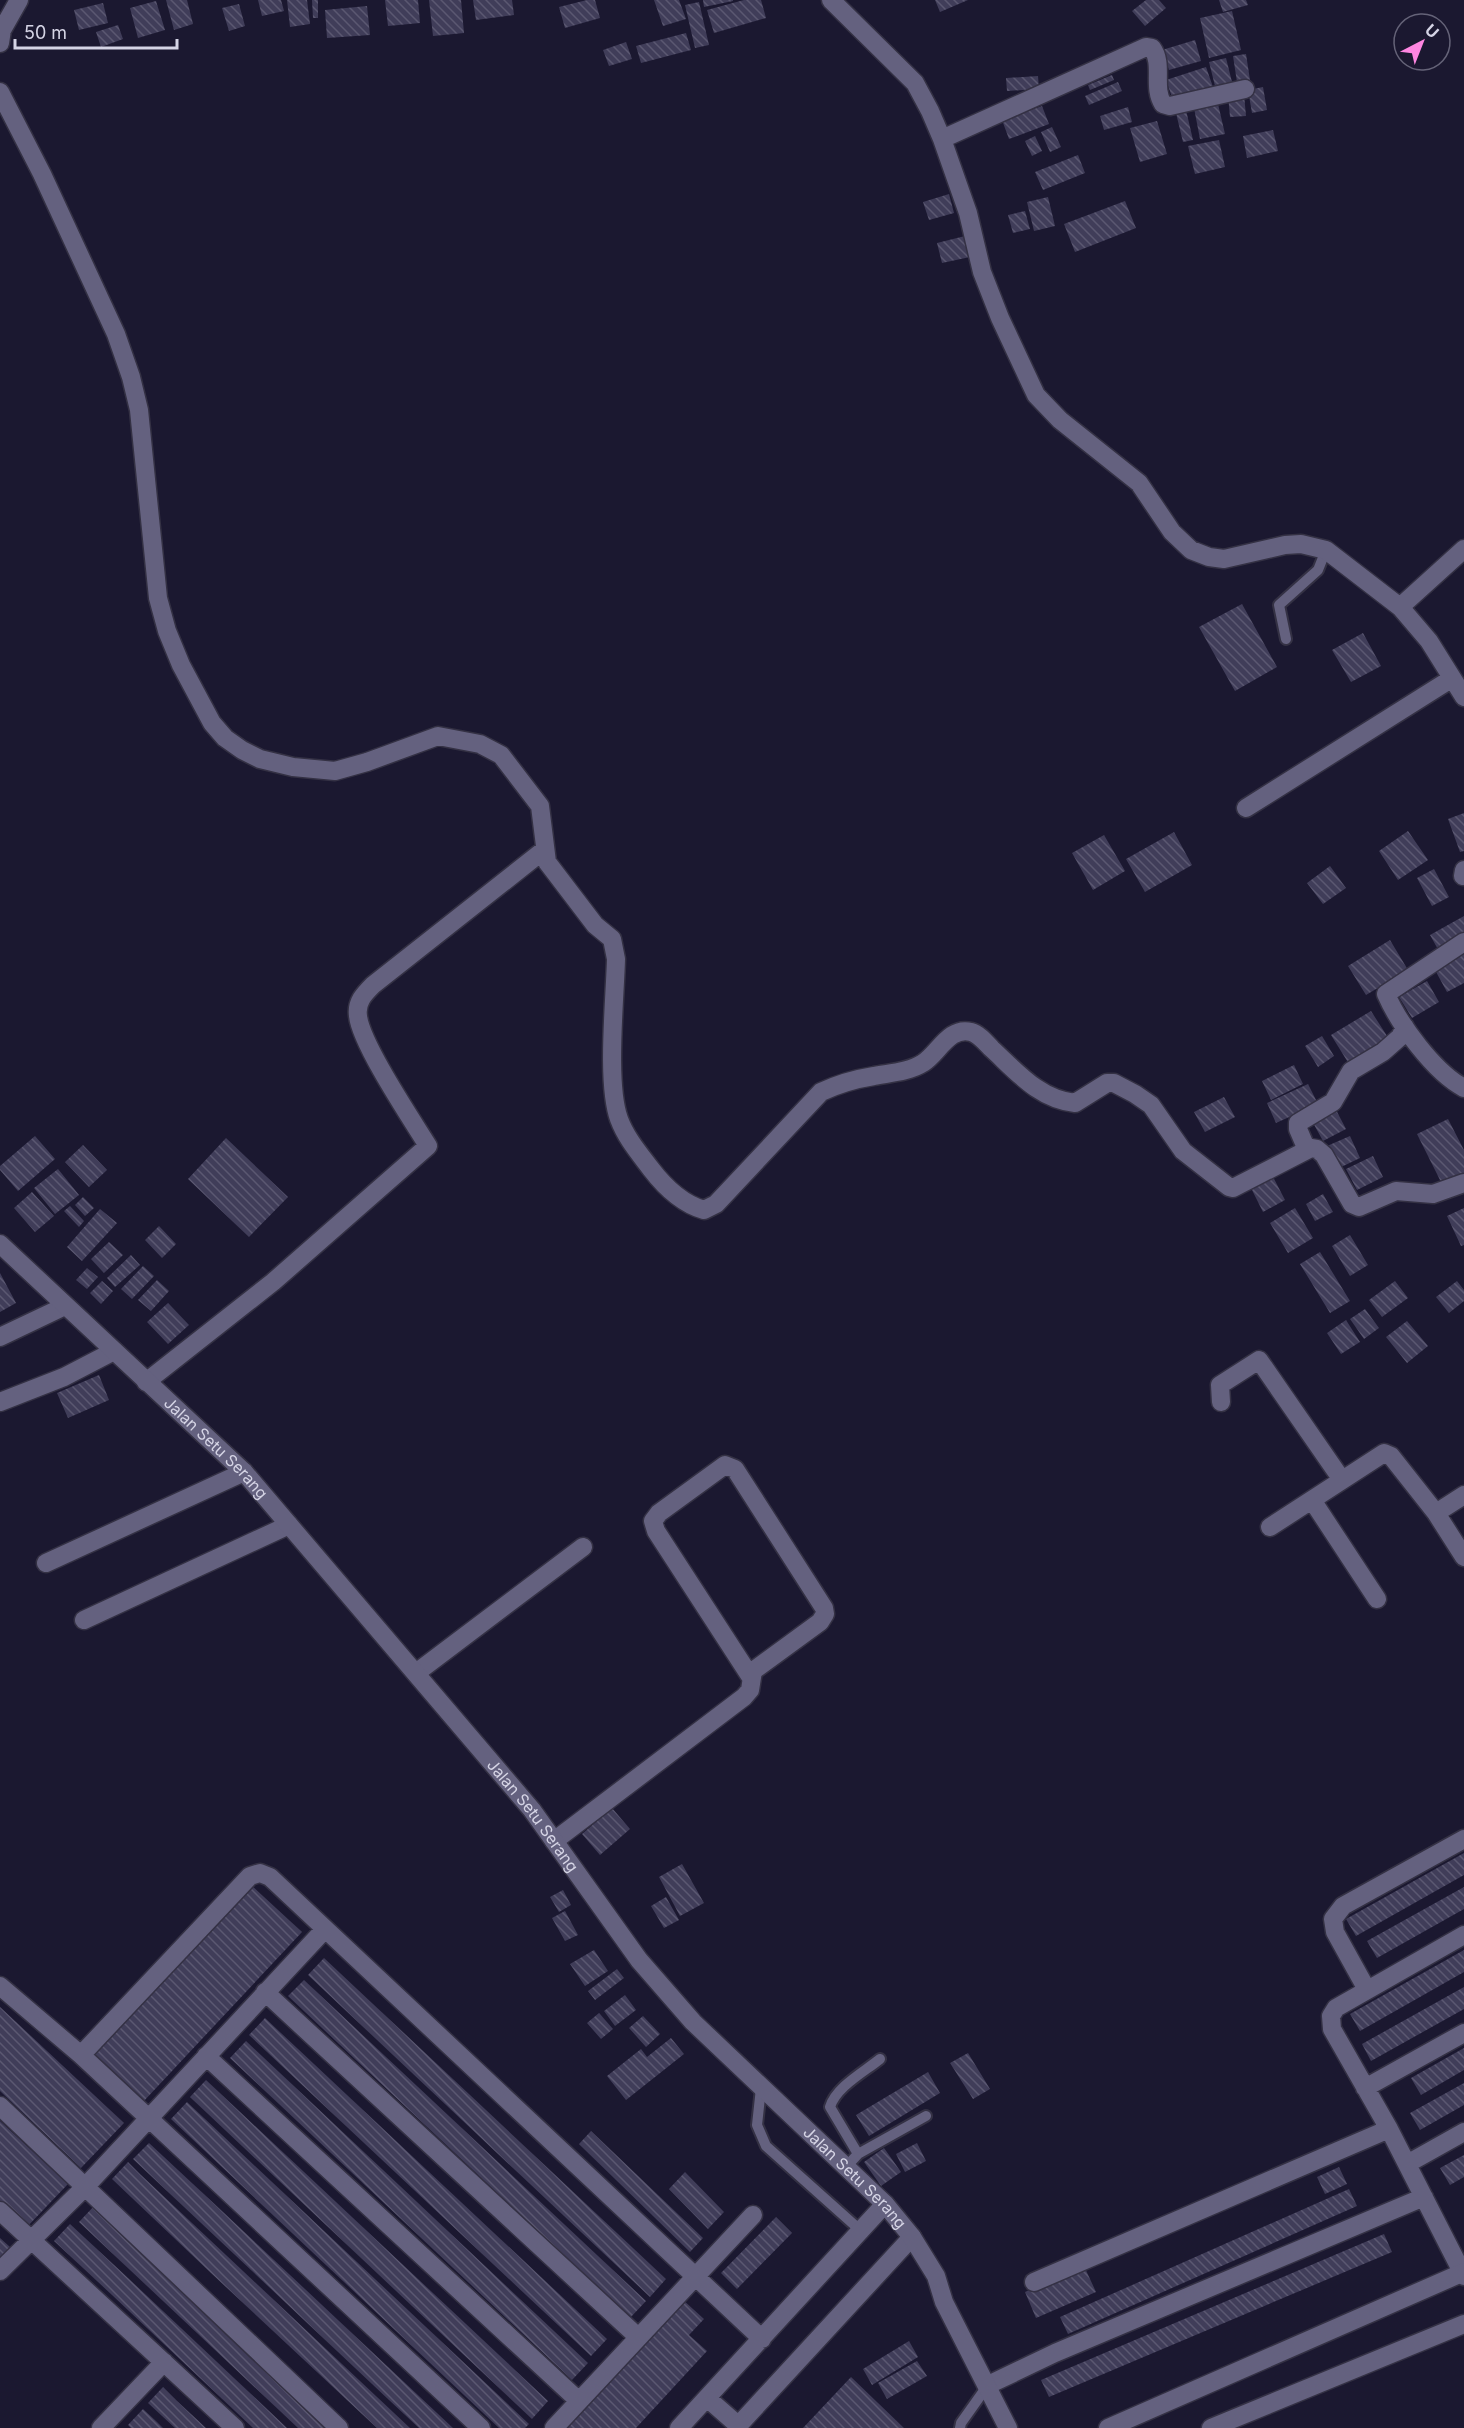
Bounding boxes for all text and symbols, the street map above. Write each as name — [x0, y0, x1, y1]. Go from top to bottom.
scale bar — [15, 12, 177, 50]
north arrow — [1392, 12, 1452, 72]
text: U — [1421, 20, 1443, 42]
text: 50 m — [24, 22, 67, 43]
street label: Jalan Setu Serang — [160, 1392, 272, 1503]
street label: Jalan Setu Serang — [483, 1755, 583, 1876]
street label: Jalan Setu Serang — [799, 2122, 911, 2233]

